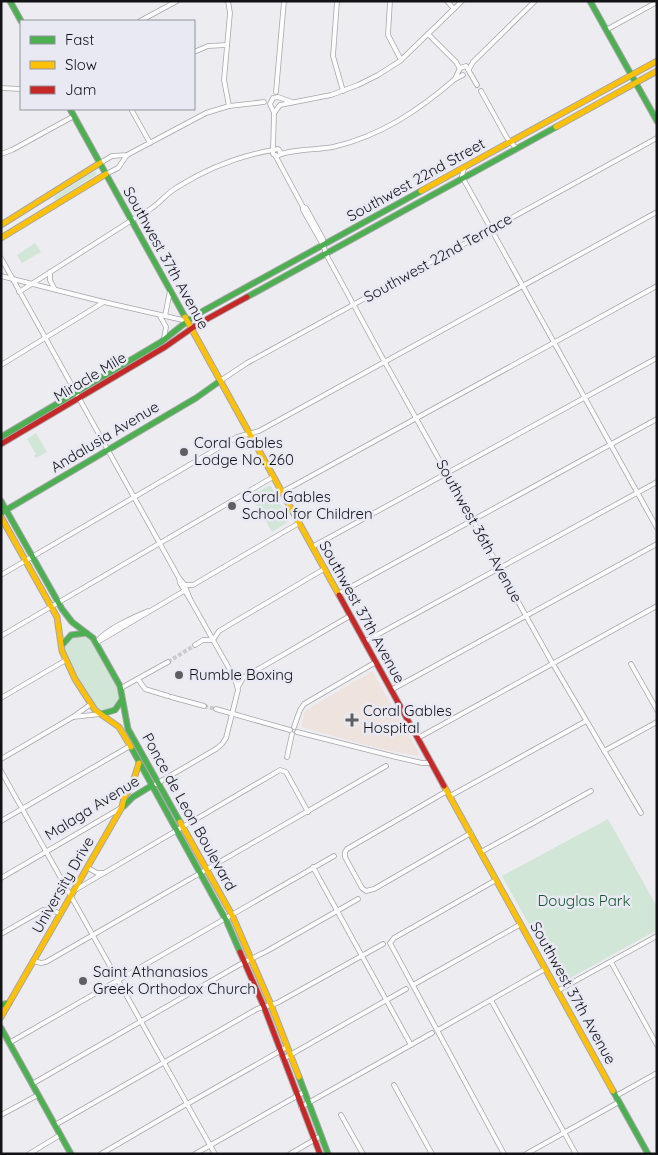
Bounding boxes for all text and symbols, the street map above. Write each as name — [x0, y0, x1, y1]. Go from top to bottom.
legend — [20, 20, 195, 110]
text: Fast — [65, 30, 94, 49]
text: Slow — [65, 55, 97, 74]
text: Jam — [65, 80, 96, 99]
street label: Southwest 22nd Street — [343, 134, 488, 225]
street label: Southwest 37th Avenue — [119, 183, 214, 332]
street label: Southwest 22nd Terrace — [360, 209, 515, 306]
street label: Miracle Mile — [50, 347, 129, 406]
street label: Andalusia Avenue — [47, 397, 162, 476]
place label: Coral Gables Lodge No. 260 — [194, 433, 294, 469]
marker: Coral Gables Lodge No. 260 — [178, 446, 190, 458]
street label: Southwest 36th Avenue — [432, 456, 527, 606]
place label: Coral Gables School for Children — [242, 487, 373, 523]
marker: Coral Gables School for Children — [226, 500, 238, 512]
street label: Southwest 37th Avenue — [315, 537, 410, 686]
place label: Rumble Boxing — [189, 665, 293, 684]
marker: Rumble Boxing — [173, 669, 185, 681]
place label: Coral Gables Hospital — [363, 701, 452, 737]
marker: Coral Gables Hospital — [345, 713, 359, 727]
street label: Ponce de Leon Boulevard — [138, 730, 241, 894]
street label: Malaga Avenue — [41, 771, 142, 844]
street label: University Drive — [27, 833, 98, 937]
park label: Douglas Park — [537, 891, 631, 910]
street label: Southwest 37th Avenue — [526, 918, 621, 1067]
place label: Saint Athanasios Greek Orthodox Church — [93, 962, 256, 998]
marker: Saint Athanasios Greek Orthodox Church — [77, 975, 89, 987]

